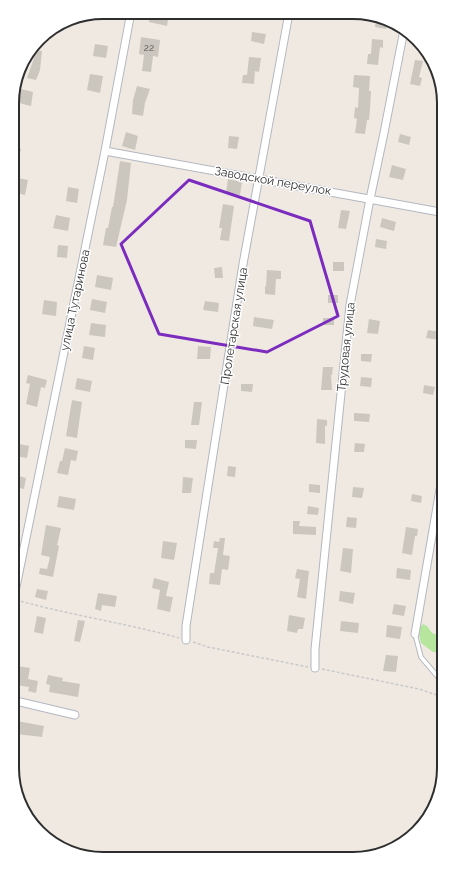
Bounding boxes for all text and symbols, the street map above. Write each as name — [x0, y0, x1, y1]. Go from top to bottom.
house number: 22 — [144, 42, 154, 53]
street label: Заводской переулок — [214, 164, 332, 198]
street label: улица Тутаринова — [57, 248, 93, 352]
street label: Пролетарская улица — [218, 266, 250, 386]
street label: Трудовая улица — [334, 302, 358, 392]

